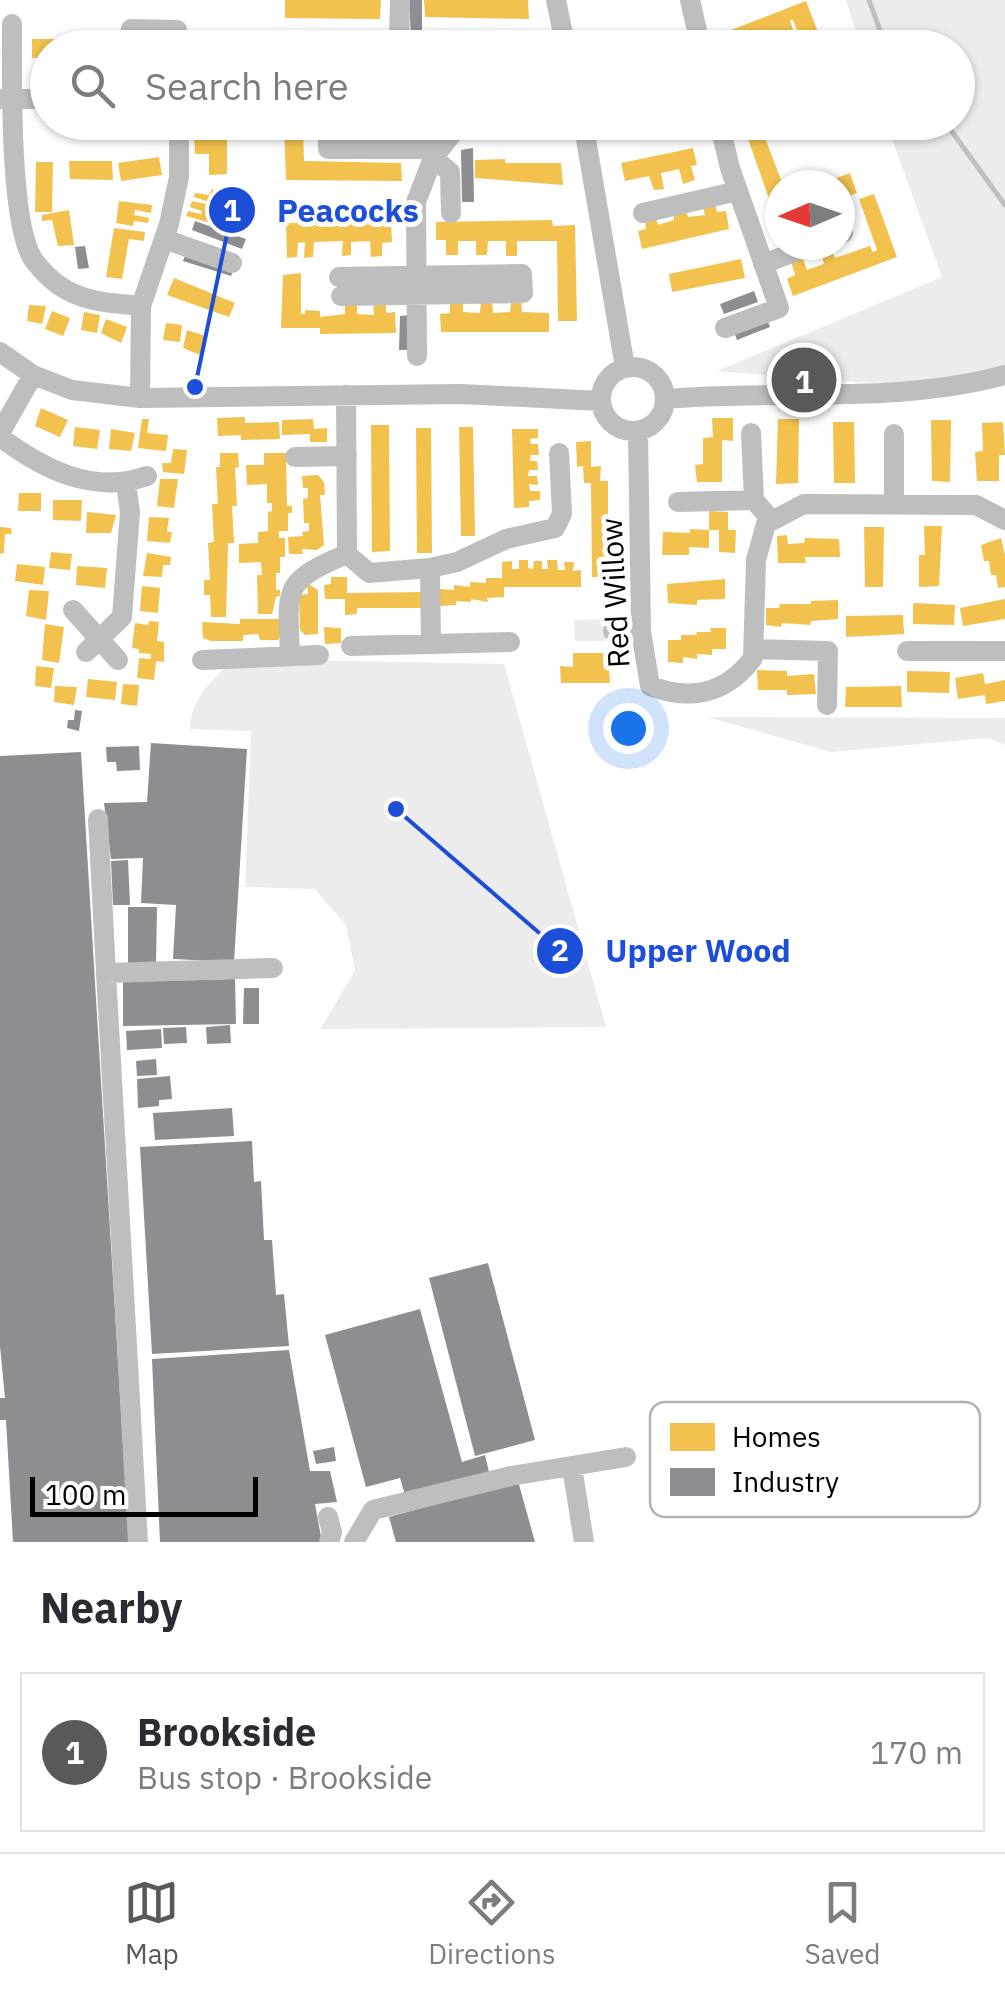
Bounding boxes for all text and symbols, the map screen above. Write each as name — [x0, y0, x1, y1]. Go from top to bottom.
search box — [30, 30, 975, 140]
icon: search — [65, 58, 120, 113]
text: Search here — [145, 61, 349, 110]
north arrow — [765, 170, 855, 260]
callout: Peacocks — [207, 179, 438, 241]
text: Peacocks — [277, 189, 419, 231]
text: 1 — [223, 190, 241, 229]
pin: 1 — [772, 342, 836, 418]
street label: Red Willow — [591, 517, 637, 669]
your location — [603, 703, 654, 754]
callout: Upper Wood — [535, 920, 810, 982]
text: Upper Wood — [605, 929, 791, 971]
text: 2 — [551, 930, 569, 969]
legend — [650, 1402, 980, 1517]
text: Homes — [732, 1418, 821, 1455]
text: Industry — [732, 1463, 839, 1500]
scale bar — [30, 1472, 258, 1516]
text: 100 m — [45, 1476, 126, 1513]
text: Nearby — [40, 1580, 182, 1635]
text: Brookside — [137, 1707, 316, 1756]
text: 1 — [65, 1731, 84, 1773]
text: 170 m — [870, 1731, 963, 1773]
text: Bus stop · Brookside — [137, 1756, 432, 1798]
tab: Map — [124, 1875, 179, 1972]
tab: Directions — [428, 1875, 556, 1972]
tab: Saved — [804, 1875, 881, 1972]

